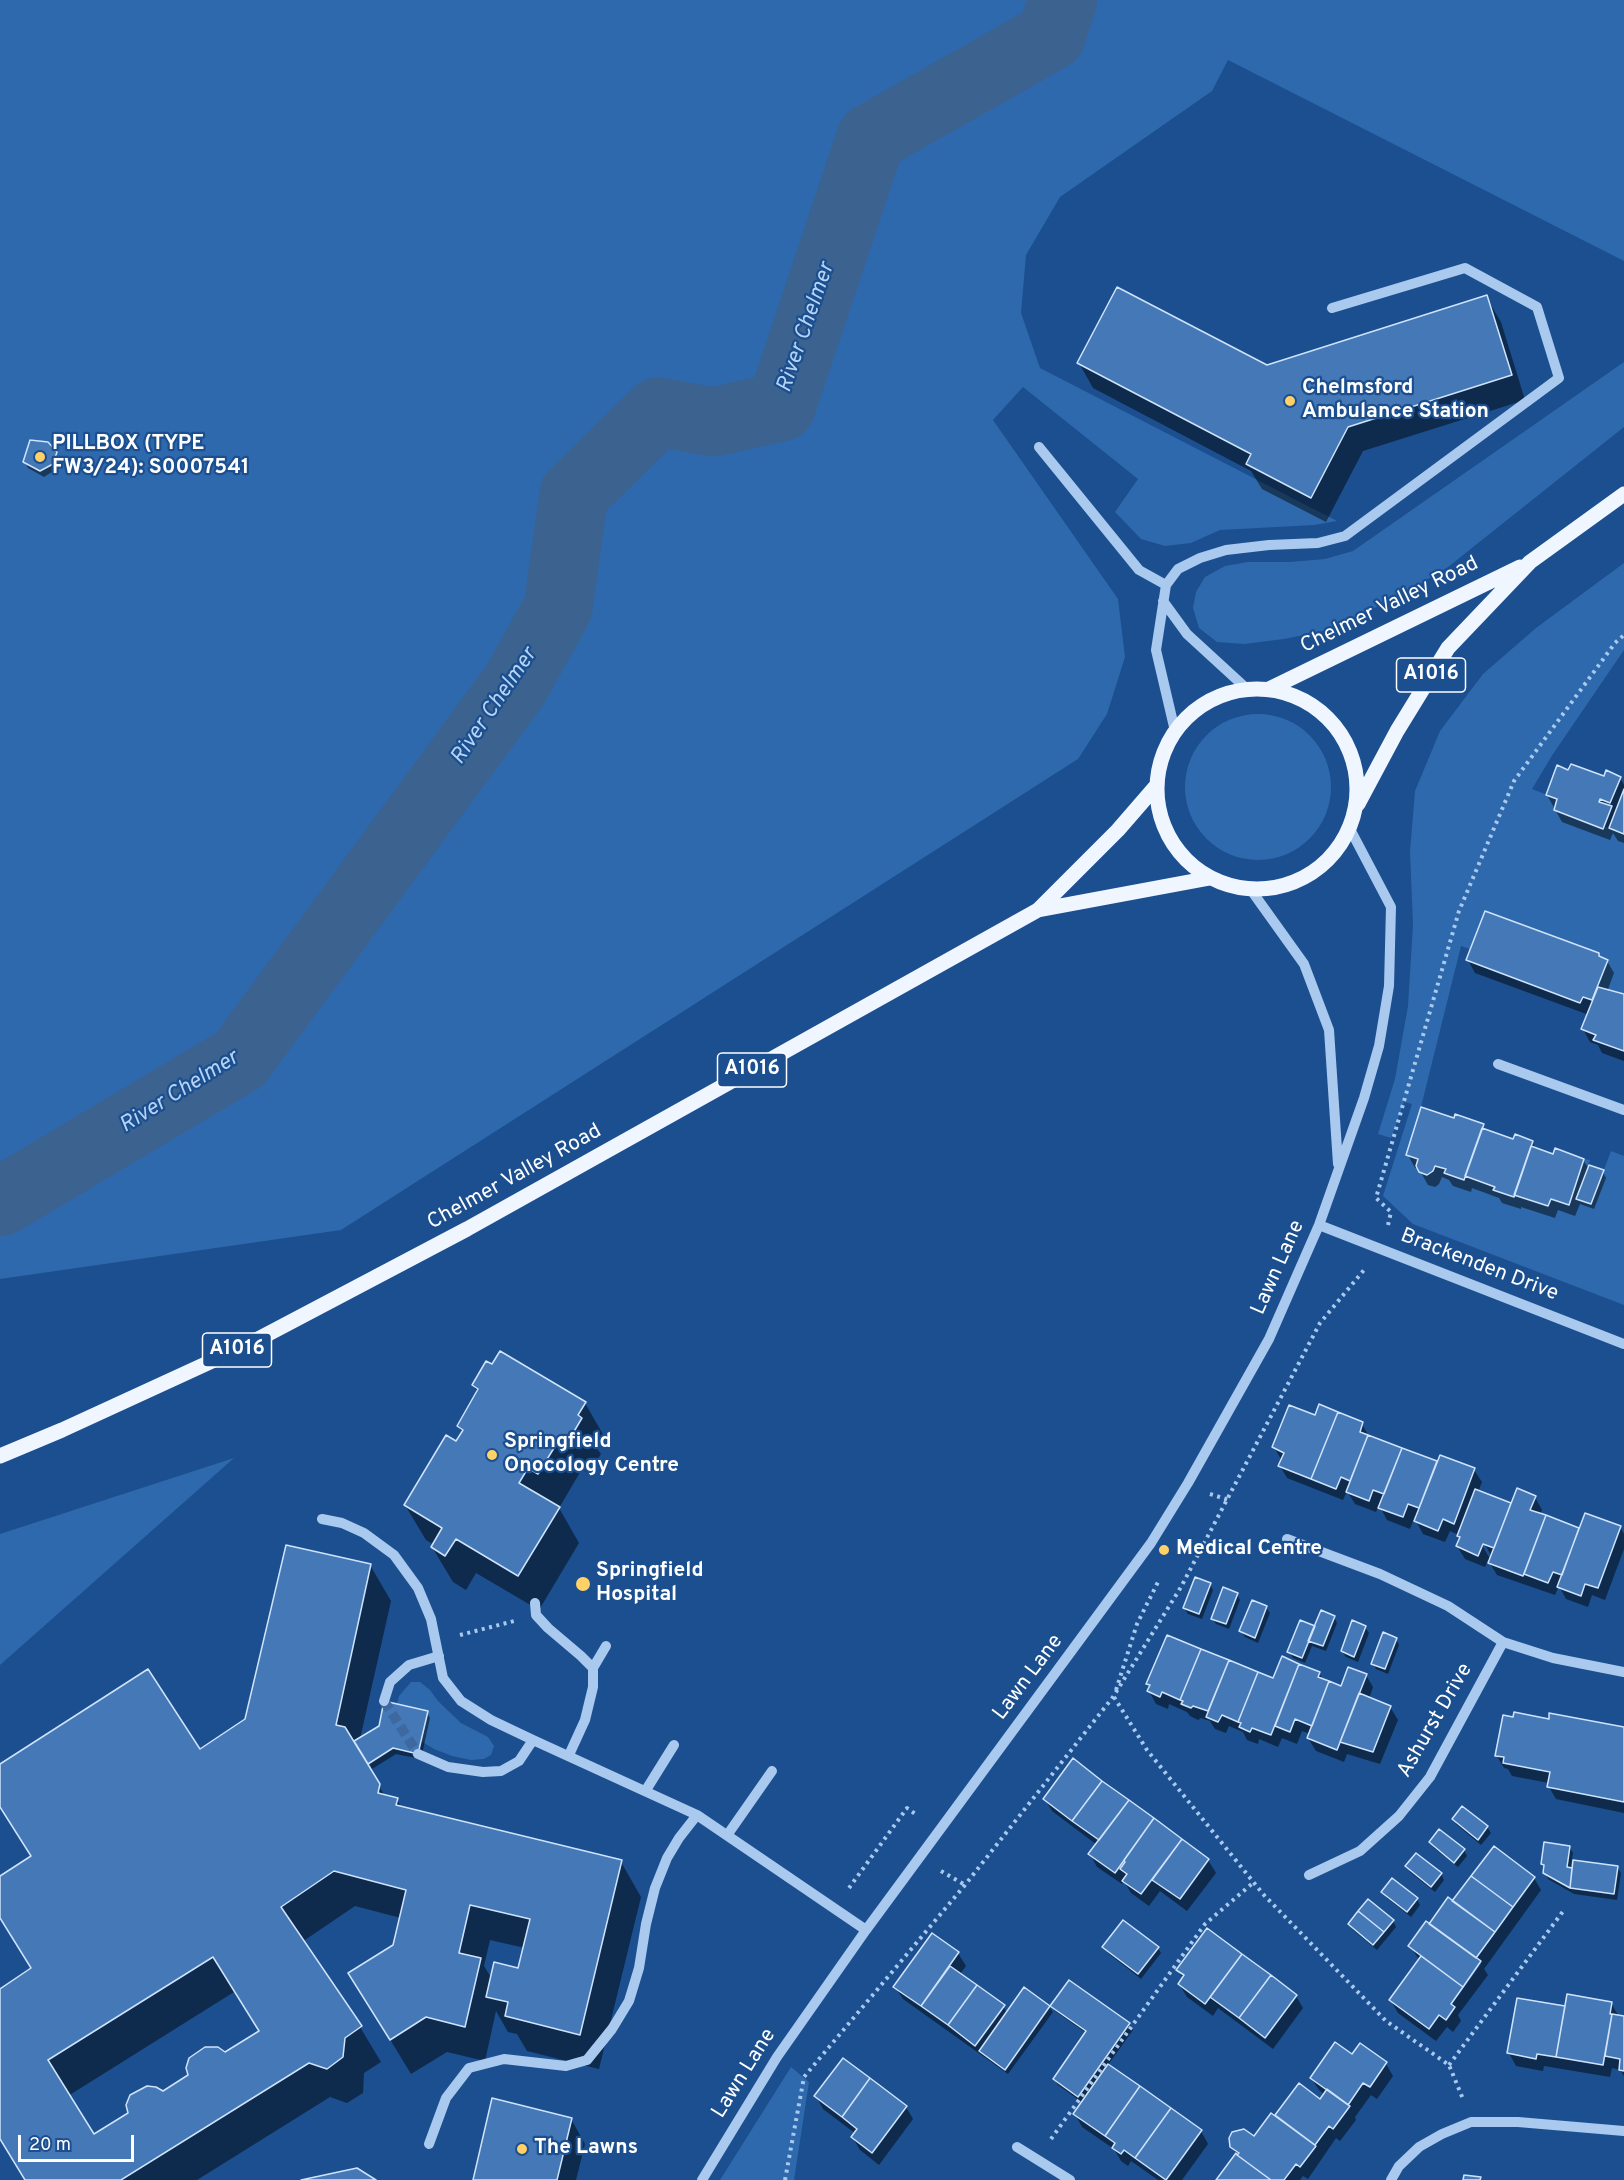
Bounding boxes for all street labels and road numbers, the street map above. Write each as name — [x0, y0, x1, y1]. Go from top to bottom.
street label: Chelmer Valley Road — [1297, 552, 1483, 660]
road number: A1016 — [1396, 658, 1466, 692]
road number: A1016 — [718, 1053, 786, 1087]
street label: Chelmer Valley Road — [424, 1120, 606, 1236]
street label: Lawn Lane — [1247, 1217, 1311, 1319]
street label: Brackenden Drive — [1396, 1224, 1562, 1308]
road number: A1016 — [202, 1333, 272, 1367]
street label: Lawn Lane — [989, 1630, 1069, 1726]
street label: Ashurst Drive — [1393, 1659, 1479, 1783]
street label: Lawn Lane — [708, 2025, 782, 2123]

